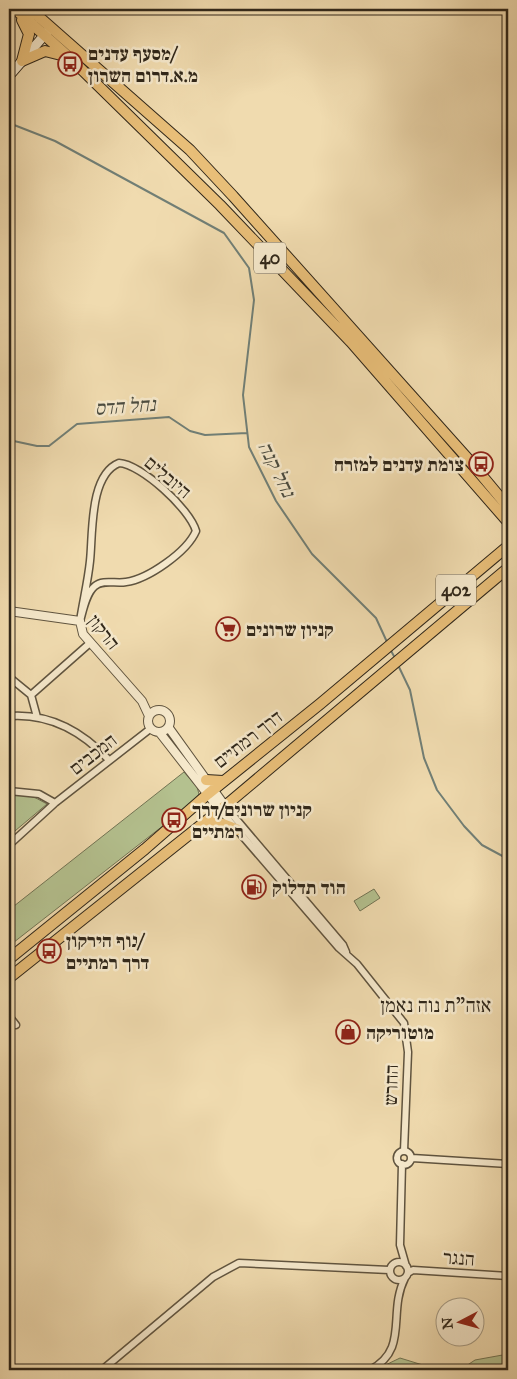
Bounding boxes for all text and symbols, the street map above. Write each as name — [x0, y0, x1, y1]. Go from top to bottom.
place label: מסעף עדנים/ מ.א.דרום השרון — [88, 42, 198, 87]
bus stop icon: מסעף עדנים/ מ.א.דרום השרון — [57, 51, 83, 77]
road number: 40 — [254, 242, 286, 274]
water label: נחל הדס — [94, 392, 157, 420]
water label: נחל קנה — [253, 437, 301, 502]
street label: היובלים — [140, 451, 196, 503]
bus stop icon: צומת עדנים למזרח — [468, 451, 494, 477]
place label: צומת עדנים למזרח — [334, 453, 464, 476]
road number: 402 — [436, 574, 476, 606]
street label: הרקון — [83, 610, 125, 654]
supermarket icon: קניון שרונים — [215, 616, 241, 642]
place label: קניון שרונים — [246, 618, 334, 641]
street label: דרך רמתיים — [209, 705, 287, 773]
street label: המכבים — [65, 728, 121, 780]
place label: קניון שרונים/דרך רמתיים — [192, 798, 312, 843]
bus stop icon: קניון שרונים/דרך רמתיים — [161, 807, 187, 833]
fuel station icon: הוד תדלוק — [241, 874, 267, 900]
place label: הוד תדלוק — [272, 876, 346, 899]
place label: נוף הירקון/ דרך רמתיים — [66, 929, 149, 974]
bus stop icon: נוף הירקון/ דרך רמתיים — [36, 938, 62, 964]
district label: אזה"ת נוה נאמן — [381, 993, 491, 1017]
shop icon: מוטוריקה — [335, 1019, 361, 1045]
place label: מוטוריקה — [366, 1021, 434, 1044]
street label: החרש — [379, 1064, 403, 1106]
street label: הנגר — [442, 1245, 476, 1271]
north arrow — [434, 1296, 484, 1346]
text: N — [438, 1316, 457, 1330]

